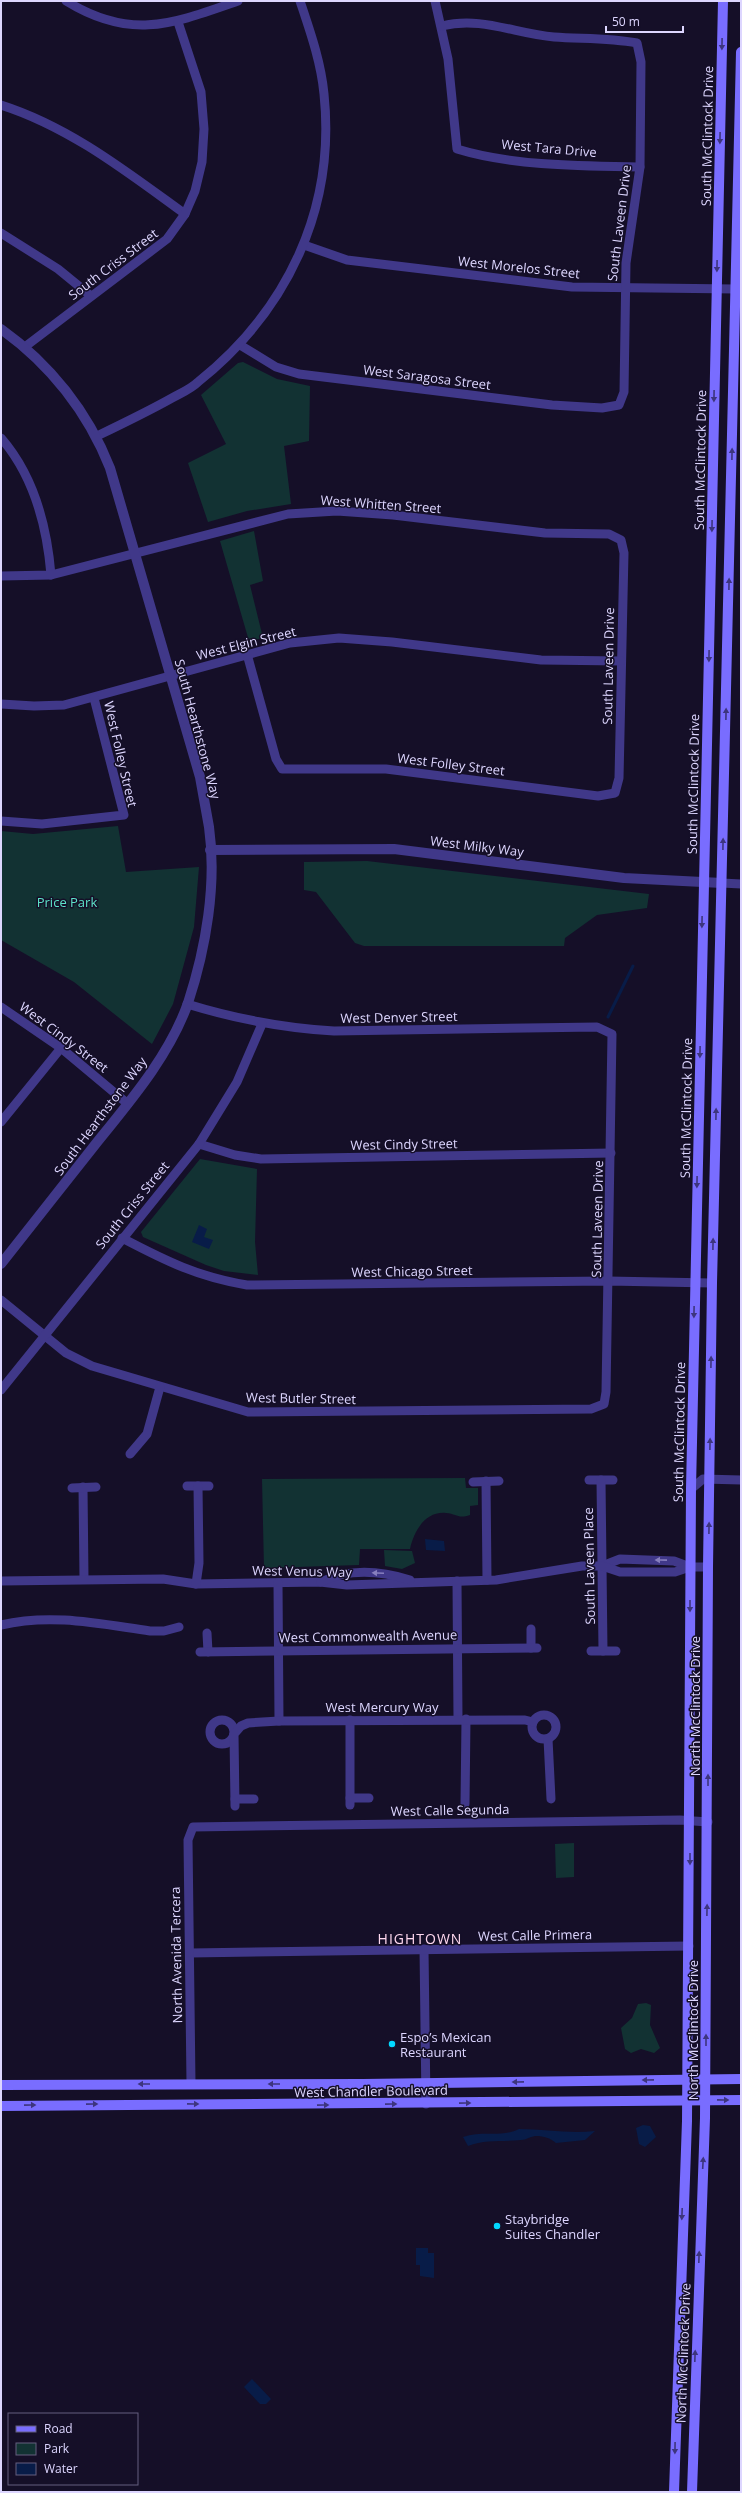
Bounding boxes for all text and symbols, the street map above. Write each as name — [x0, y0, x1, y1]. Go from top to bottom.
scale bar — [606, 8, 683, 34]
text: 50 m — [612, 13, 640, 30]
one-way arrow — [719, 38, 725, 51]
street label: South McClintock Drive — [697, 66, 717, 206]
one-way arrow — [717, 132, 723, 145]
street label: West Tara Drive — [501, 135, 597, 161]
street label: South Laveen Drive — [603, 164, 635, 282]
street label: South Criss Street — [65, 224, 162, 304]
street label: West Morelos Street — [457, 252, 581, 282]
one-way arrow — [714, 260, 720, 273]
street label: West Saragosa Street — [362, 360, 492, 394]
street label: South McClintock Drive — [690, 390, 710, 530]
one-way arrow — [711, 390, 718, 402]
one-way arrow — [729, 447, 735, 460]
street label: West Whitten Street — [320, 491, 442, 517]
one-way arrow — [709, 520, 715, 533]
one-way arrow — [726, 577, 732, 590]
street label: South Laveen Drive — [598, 607, 618, 725]
street label: West Elgin Street — [194, 622, 298, 664]
one-way arrow — [706, 650, 712, 663]
street label: South Hearthstone Way — [171, 657, 225, 801]
street label: West Folley Street — [100, 699, 142, 809]
one-way arrow — [723, 707, 729, 720]
street label: South McClintock Drive — [683, 714, 703, 854]
street label: West Folley Street — [396, 748, 506, 780]
street label: West Milky Way — [429, 831, 525, 861]
one-way arrow — [720, 837, 726, 850]
park label: Price Park — [37, 893, 97, 911]
one-way arrow — [699, 916, 706, 928]
street label: West Cindy Street — [16, 998, 112, 1077]
street label: West Denver Street — [340, 1007, 458, 1027]
street label: South McClintock Drive — [676, 1038, 696, 1178]
one-way arrow — [697, 1046, 703, 1059]
street label: South Hearthstone Way — [49, 1053, 151, 1179]
one-way arrow — [713, 1108, 720, 1120]
street label: West Cindy Street — [350, 1134, 458, 1154]
street label: South Criss Street — [91, 1157, 173, 1253]
street label: South Laveen Drive — [587, 1160, 607, 1278]
one-way arrow — [694, 1176, 700, 1189]
one-way arrow — [710, 1237, 716, 1250]
street label: West Chicago Street — [351, 1261, 473, 1281]
one-way arrow — [691, 1306, 697, 1319]
one-way arrow — [708, 1355, 714, 1368]
street label: South McClintock Drive — [669, 1362, 689, 1502]
street label: West Butler Street — [246, 1388, 357, 1408]
one-way arrow — [707, 1437, 713, 1450]
street label: South Laveen Place — [579, 1507, 599, 1625]
one-way arrow — [705, 1522, 712, 1534]
one-way arrow — [654, 1557, 667, 1563]
street label: West Venus Way — [252, 1561, 353, 1581]
one-way arrow — [371, 1570, 384, 1576]
one-way arrow — [687, 1600, 693, 1613]
street label: West Commonwealth Avenue — [279, 1625, 457, 1647]
street label: North McClintock Drive — [686, 1636, 704, 1776]
street label: West Mercury Way — [326, 1698, 439, 1716]
one-way arrow — [705, 1773, 711, 1786]
street label: West Calle Segunda — [390, 1800, 510, 1820]
one-way arrow — [687, 1853, 693, 1866]
street label: North Avenida Tercera — [166, 1887, 186, 2023]
one-way arrow — [704, 1903, 710, 1916]
street label: West Calle Primera — [478, 1925, 592, 1945]
district label: HIGHTOWN — [378, 1929, 462, 1948]
street label: North McClintock Drive — [684, 1960, 702, 2100]
place label: Espo’s Mexican Restaurant — [400, 2028, 491, 2061]
one-way arrow — [703, 2033, 709, 2046]
marker: Espo’s Mexican Restaurant — [387, 2039, 397, 2049]
one-way arrow — [641, 2077, 654, 2083]
one-way arrow — [511, 2079, 524, 2085]
one-way arrow — [137, 2081, 150, 2087]
one-way arrow — [267, 2081, 280, 2087]
street label: West Chandler Boulevard — [294, 2081, 448, 2101]
one-way arrow — [717, 2097, 730, 2103]
one-way arrow — [459, 2100, 472, 2106]
one-way arrow — [86, 2101, 99, 2107]
one-way arrow — [187, 2101, 200, 2107]
one-way arrow — [385, 2101, 398, 2107]
one-way arrow — [24, 2102, 37, 2108]
one-way arrow — [317, 2102, 330, 2108]
one-way arrow — [699, 2157, 706, 2169]
one-way arrow — [679, 2208, 686, 2220]
place label: Staybridge Suites Chandler — [505, 2210, 601, 2243]
marker: Staybridge Suites Chandler — [492, 2221, 502, 2231]
one-way arrow — [696, 2250, 702, 2263]
street label: North McClintock Drive — [672, 2283, 694, 2423]
one-way arrow — [692, 2349, 698, 2362]
legend — [8, 2413, 138, 2485]
text: Road — [44, 2420, 73, 2437]
text: Park — [44, 2440, 70, 2457]
one-way arrow — [672, 2442, 678, 2455]
text: Water — [44, 2460, 78, 2477]

